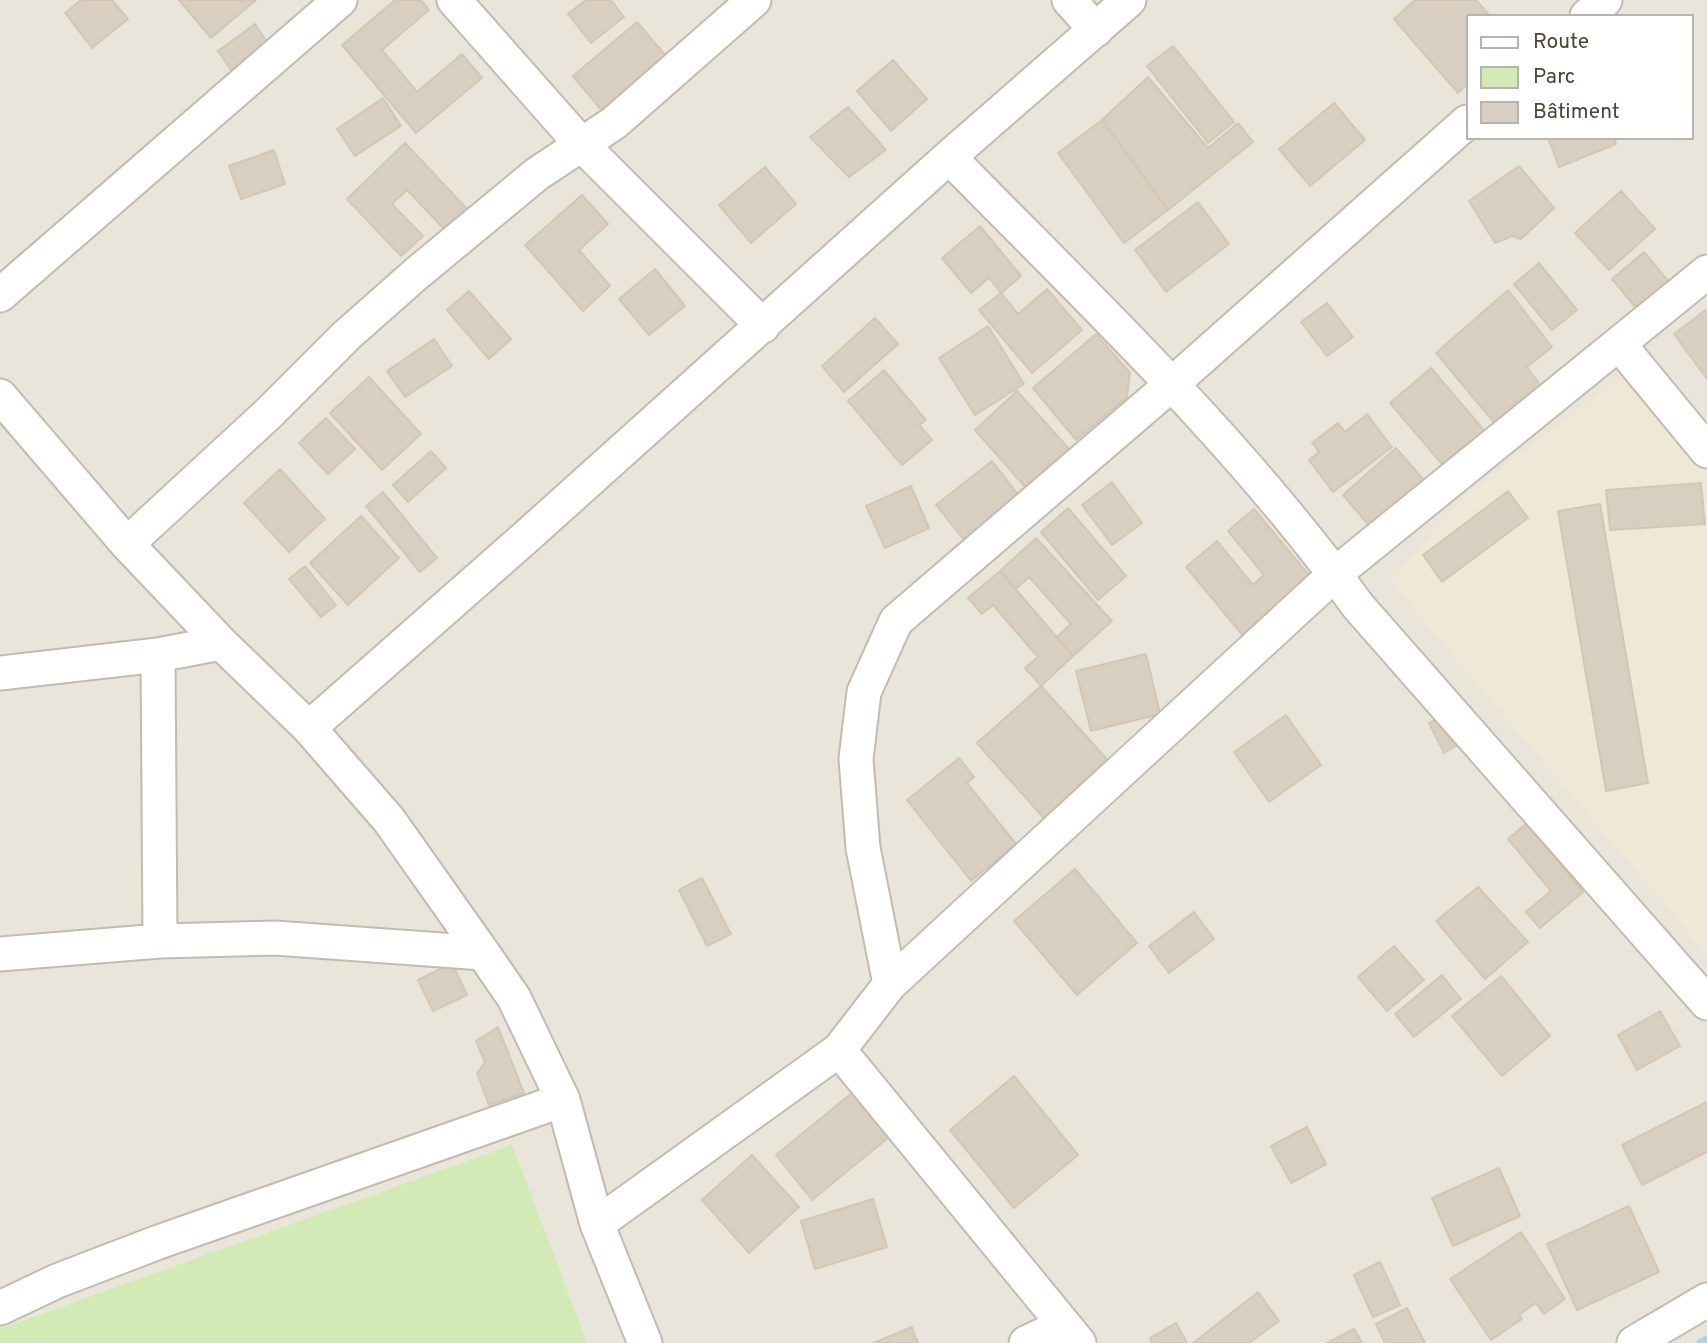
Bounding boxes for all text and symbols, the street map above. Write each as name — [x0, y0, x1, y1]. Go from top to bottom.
legend — [1466, 14, 1693, 140]
text: Route — [1533, 29, 1589, 56]
text: Parc — [1533, 64, 1575, 91]
text: Bâtiment — [1533, 99, 1620, 126]

